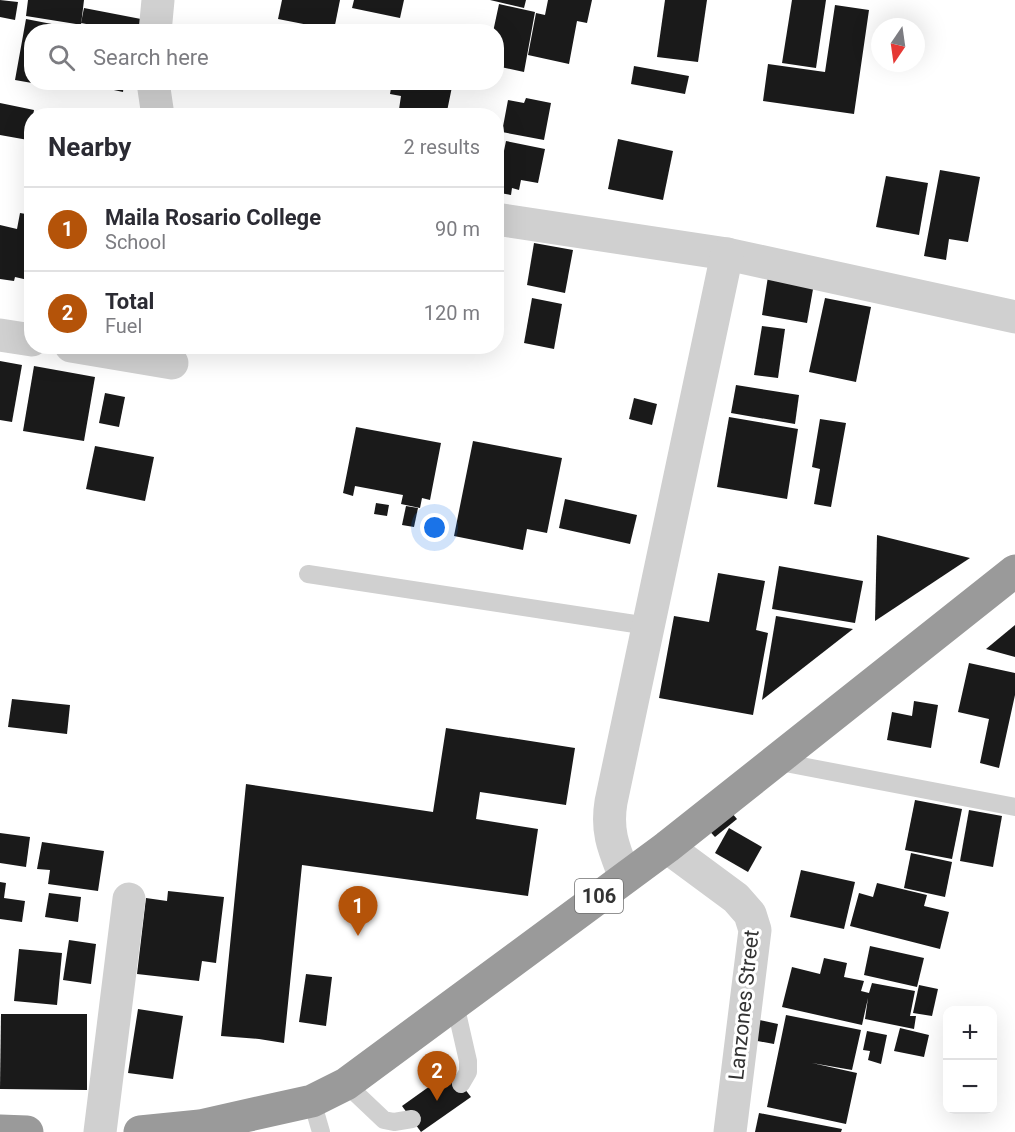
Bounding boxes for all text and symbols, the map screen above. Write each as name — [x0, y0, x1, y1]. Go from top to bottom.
north arrow — [871, 18, 925, 72]
search box — [24, 24, 504, 90]
icon: search — [45, 41, 78, 74]
text: Search here — [93, 45, 209, 70]
text: Nearby — [48, 132, 131, 162]
text: 2 results — [404, 135, 480, 159]
text: Maila Rosario College — [105, 205, 321, 230]
text: 1 — [62, 217, 73, 241]
text: 90 m — [435, 217, 480, 241]
text: School — [105, 230, 166, 254]
text: Total — [105, 289, 154, 314]
text: 2 — [62, 301, 73, 325]
text: 120 m — [424, 301, 480, 325]
text: Fuel — [105, 314, 142, 338]
your location — [420, 513, 449, 542]
road number: 106 — [575, 879, 623, 913]
pin: 1 — [338, 886, 378, 936]
street label: Lanzones Street — [724, 929, 764, 1081]
map controls — [943, 1006, 997, 1114]
button: + — [943, 1006, 997, 1060]
pin: 2 — [418, 1052, 456, 1101]
button: − — [943, 1060, 997, 1114]

